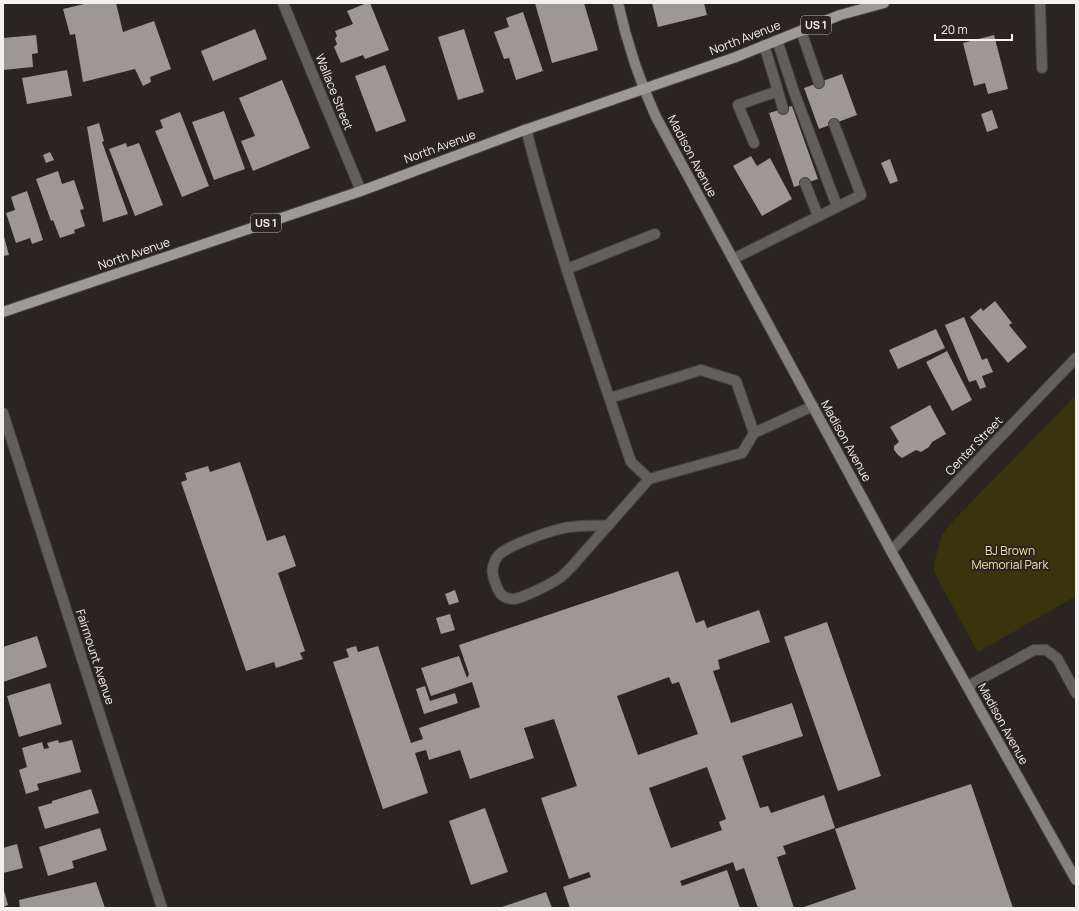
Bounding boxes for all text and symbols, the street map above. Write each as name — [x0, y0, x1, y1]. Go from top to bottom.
street label: North Avenue — [707, 16, 783, 59]
road number: US 1 — [801, 16, 831, 34]
scale bar — [935, 16, 1012, 42]
text: 20 m — [941, 21, 968, 38]
street label: Wallace Street — [311, 51, 358, 133]
street label: Madison Avenue — [664, 112, 721, 200]
street label: North Avenue — [402, 126, 478, 167]
road number: US 1 — [251, 214, 281, 232]
street label: North Avenue — [96, 233, 172, 274]
street label: Madison Avenue — [817, 397, 876, 485]
street label: Center Street — [941, 412, 1006, 479]
park label: BJ Brown Memorial Park — [971, 542, 1050, 573]
street label: Fairmount Avenue — [72, 607, 119, 707]
street label: Madison Avenue — [974, 680, 1033, 768]

